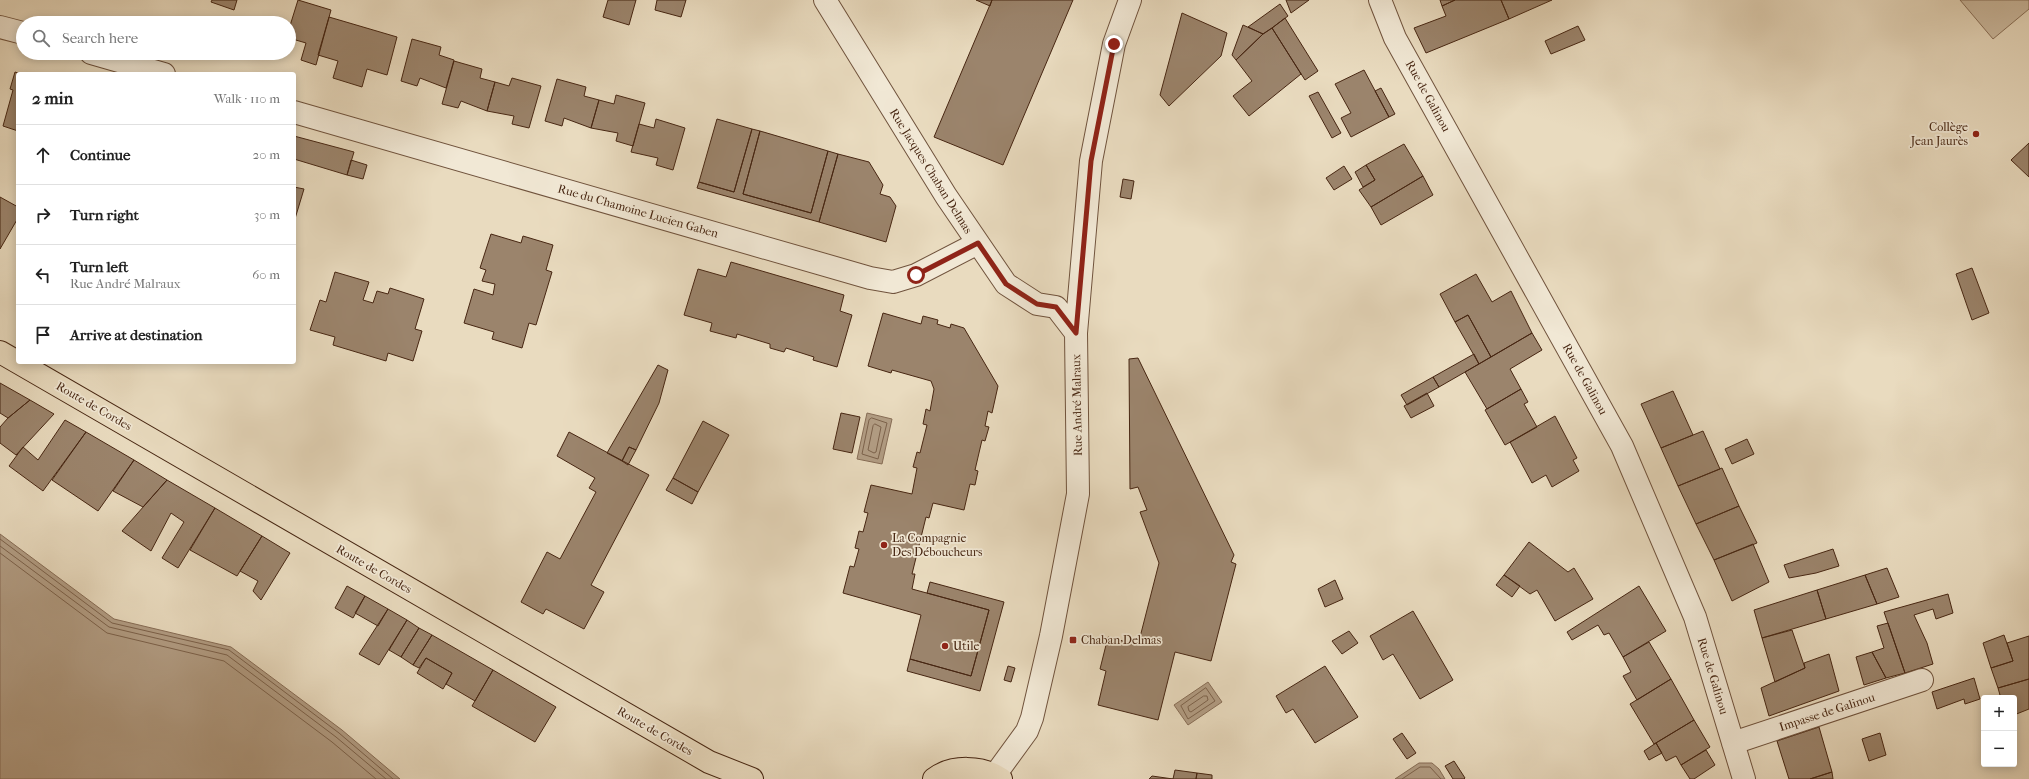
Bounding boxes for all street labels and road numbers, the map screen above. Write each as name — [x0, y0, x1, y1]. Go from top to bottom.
street label: Rue de Galinou — [1403, 58, 1453, 134]
street label: Rue Jacques Chaban Delmas — [887, 106, 976, 237]
street label: Rue du Chamoine Lucien Gaben — [556, 181, 720, 241]
street label: Rue de Galinou — [1560, 341, 1610, 417]
street label: Rue André Malraux — [1069, 353, 1085, 456]
street label: Route de Cordes — [54, 379, 135, 434]
street label: Route de Cordes — [334, 542, 415, 597]
street label: Rue de Galinou — [1695, 636, 1731, 716]
street label: Impasse de Galinou — [1777, 690, 1877, 734]
street label: Route de Cordes — [615, 704, 696, 759]

